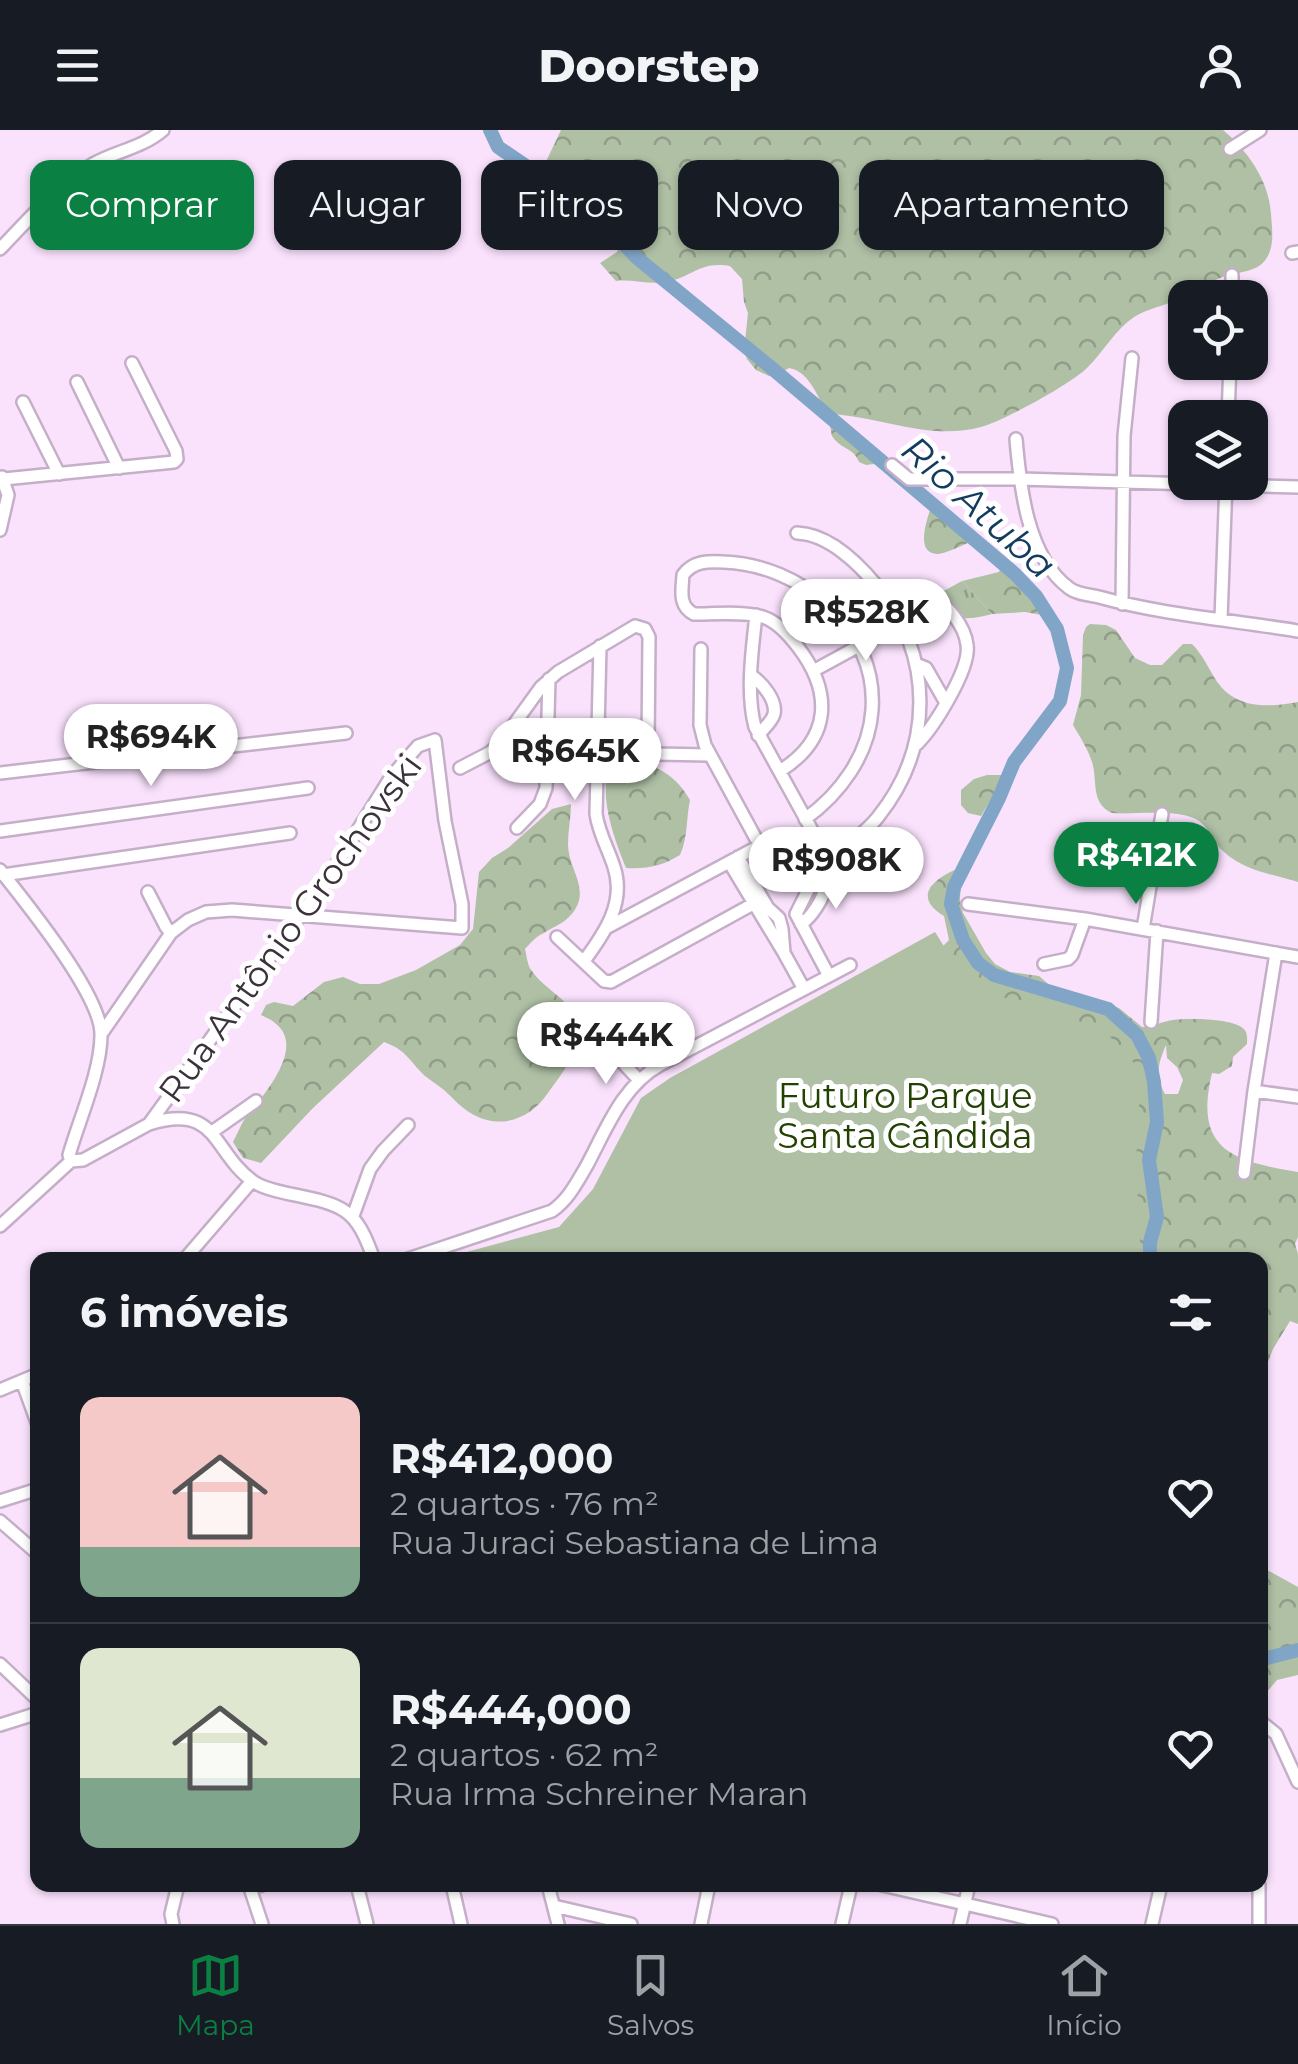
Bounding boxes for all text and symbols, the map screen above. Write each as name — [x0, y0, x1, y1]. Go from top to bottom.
icon: menu — [50, 38, 105, 93]
text: Doorstep — [538, 38, 760, 93]
icon: person — [1193, 38, 1248, 93]
chip: Comprar — [30, 160, 254, 250]
chip: Alugar — [274, 160, 461, 250]
chip: Filtros — [481, 160, 658, 250]
chip: Novo — [678, 160, 839, 250]
chip: Apartamento — [859, 160, 1164, 250]
map controls — [1168, 280, 1268, 500]
button: locate — [1168, 280, 1268, 380]
button: layers — [1168, 400, 1268, 500]
water label: Rio Atuba — [892, 426, 1066, 588]
pin: R$528K — [785, 579, 947, 664]
text: R$528K — [803, 592, 929, 631]
pin: R$694K — [70, 704, 232, 789]
text: R$694K — [86, 717, 216, 756]
pin: R$645K — [494, 718, 656, 803]
text: R$645K — [510, 731, 640, 770]
street label: Rua Antônio Grochovski — [149, 745, 431, 1111]
pin: R$412K — [1055, 822, 1217, 907]
pin: R$908K — [755, 827, 917, 912]
text: R$412K — [1076, 835, 1196, 874]
text: R$908K — [771, 840, 901, 879]
pin: R$444K — [525, 1002, 687, 1087]
text: R$444K — [539, 1015, 673, 1054]
park label: Futuro Parque Santa Cândida — [777, 1074, 1033, 1157]
icon: filters — [1163, 1285, 1218, 1340]
text: 6 imóveis — [80, 1286, 288, 1338]
text: R$412,000 — [390, 1432, 614, 1484]
icon: home — [160, 1437, 280, 1557]
icon: heart — [1163, 1470, 1218, 1525]
text: 2 quartos · 76 m² — [390, 1484, 659, 1523]
text: Rua Juraci Sebastiana de Lima — [390, 1523, 879, 1562]
text: R$444,000 — [390, 1683, 632, 1735]
icon: home — [160, 1688, 280, 1808]
icon: heart — [1163, 1721, 1218, 1776]
text: 2 quartos · 62 m² — [390, 1735, 659, 1774]
text: Rua Irma Schreiner Maran — [390, 1774, 808, 1813]
tab: Mapa — [176, 1948, 255, 2042]
tab: Salvos — [607, 1948, 694, 2042]
tab: Início — [1046, 1948, 1122, 2042]

